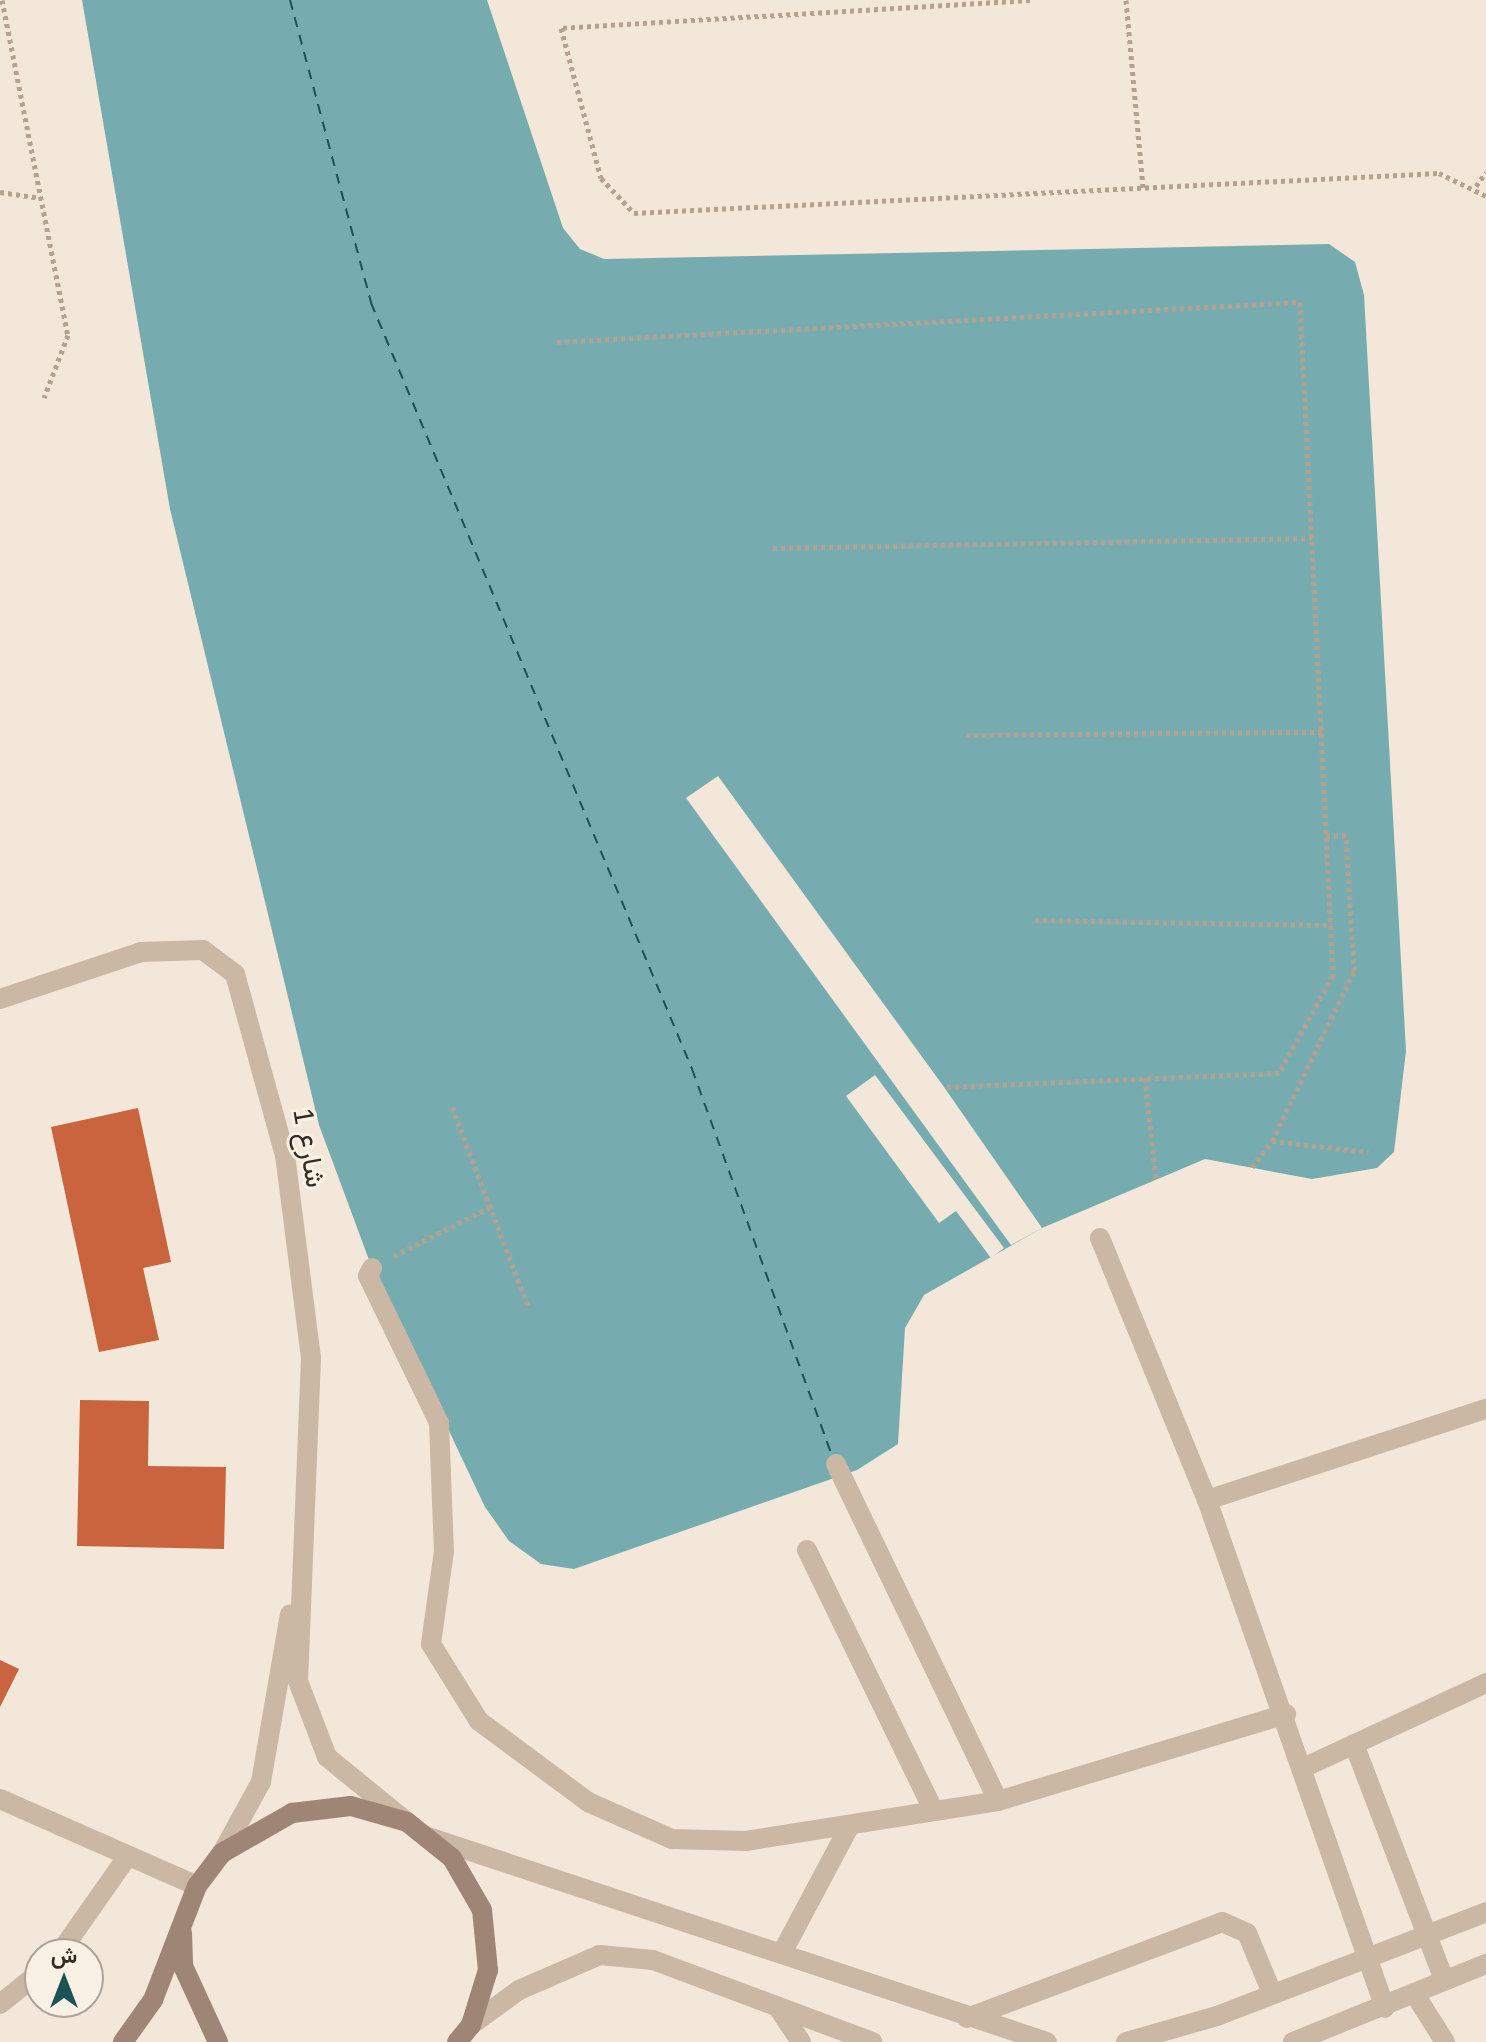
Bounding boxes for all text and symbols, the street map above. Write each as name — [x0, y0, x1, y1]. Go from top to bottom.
street label: شارع 1 — [286, 1106, 332, 1190]
north arrow — [24, 1938, 104, 2018]
text: ش — [51, 1943, 77, 1968]

